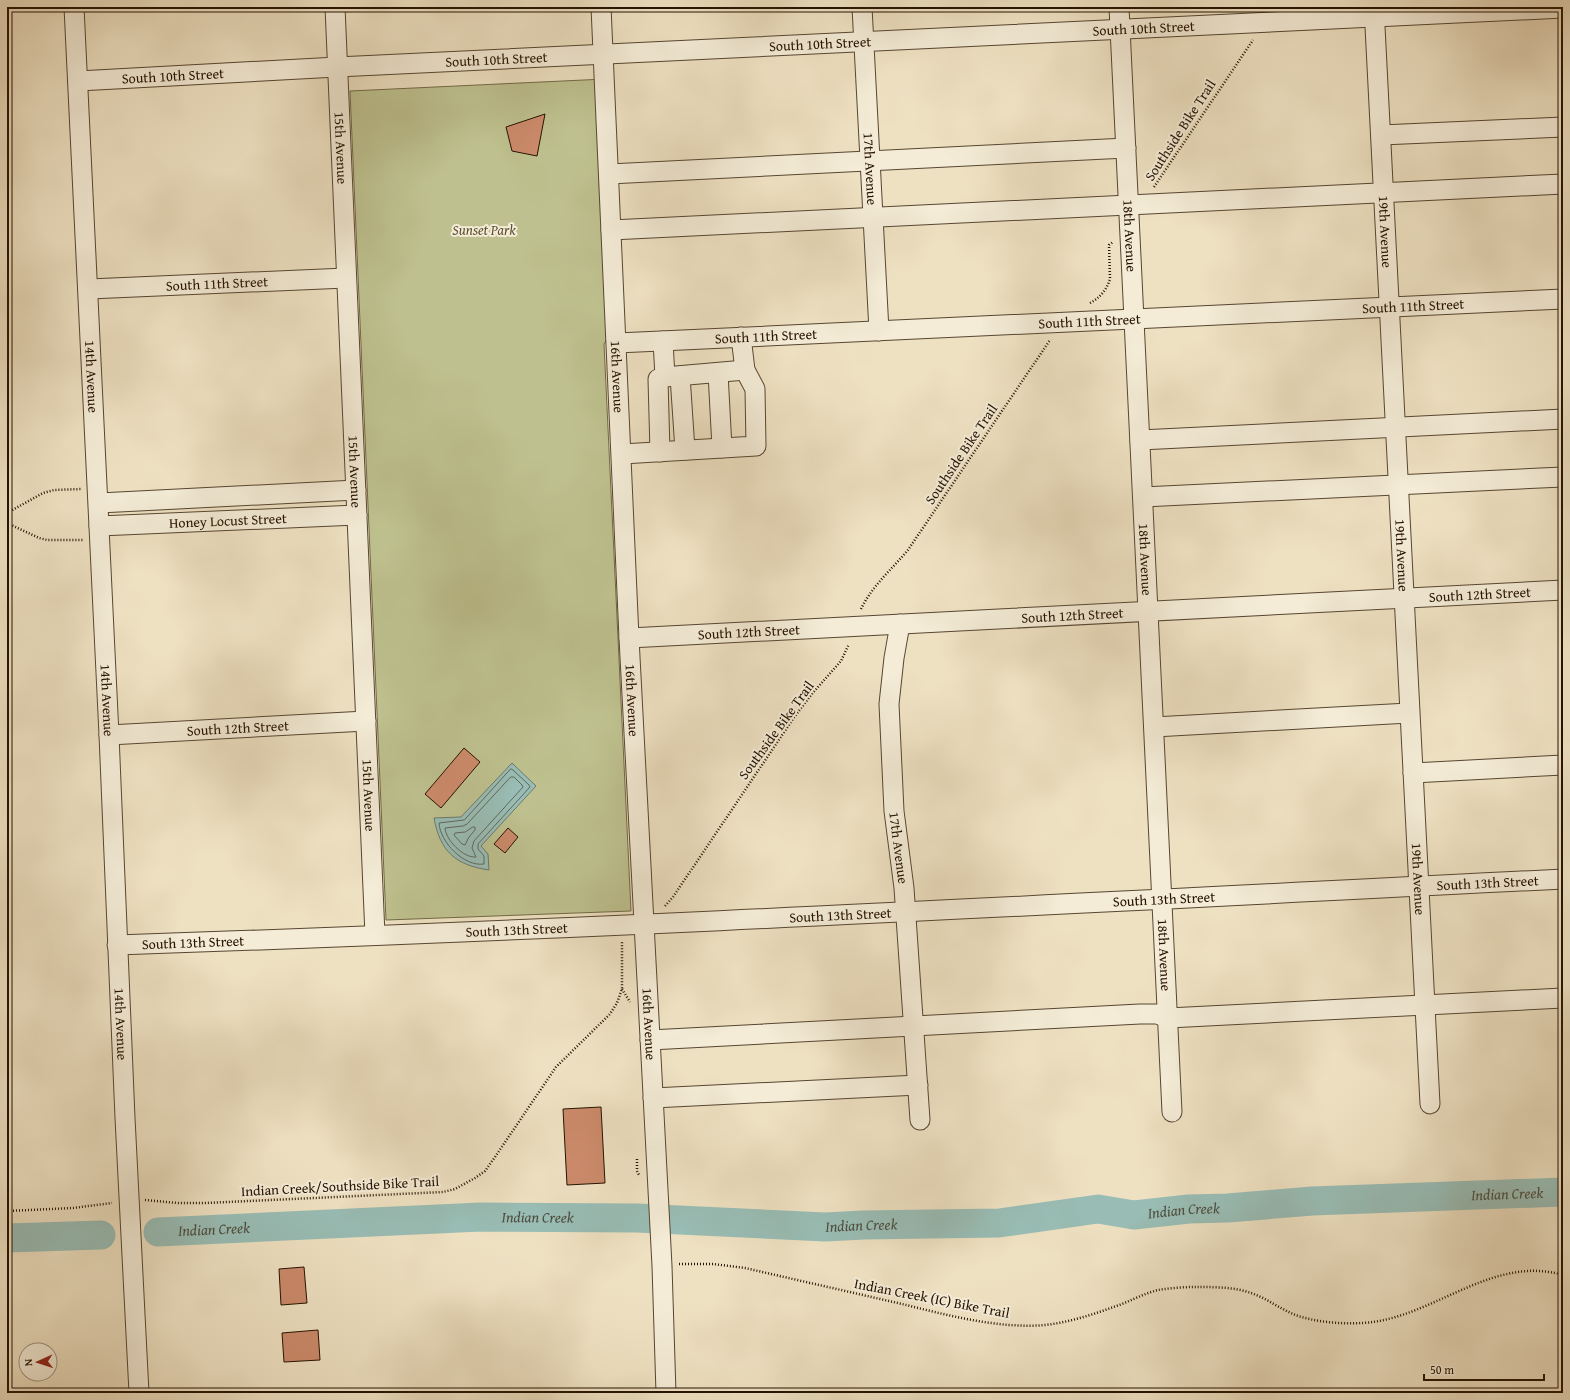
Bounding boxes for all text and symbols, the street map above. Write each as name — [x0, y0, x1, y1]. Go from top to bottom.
street label: South 10th Street — [1092, 16, 1195, 41]
street label: South 10th Street — [768, 31, 872, 56]
street label: South 10th Street — [445, 47, 548, 72]
street label: South 10th Street — [121, 63, 225, 89]
street label: Southside Bike Trail — [1140, 75, 1220, 185]
street label: 15th Avenue — [330, 111, 353, 185]
street label: 17th Avenue — [859, 132, 882, 206]
street label: 19th Avenue — [1374, 195, 1397, 269]
street label: 18th Avenue — [1118, 199, 1142, 273]
park label: Sunset Park — [452, 220, 516, 240]
street label: South 11th Street — [165, 271, 269, 296]
street label: South 11th Street — [1362, 294, 1465, 318]
street label: South 11th Street — [1038, 309, 1141, 333]
street label: South 11th Street — [714, 324, 817, 348]
street label: 14th Avenue — [80, 340, 104, 414]
street label: 16th Avenue — [606, 340, 629, 414]
street label: Southside Bike Trail — [920, 400, 1002, 508]
street label: 15th Avenue — [343, 435, 367, 509]
street label: Honey Locust Street — [169, 508, 287, 533]
street label: 19th Avenue — [1390, 519, 1414, 592]
street label: 18th Avenue — [1134, 523, 1157, 596]
street label: South 12th Street — [1428, 582, 1532, 607]
street label: South 12th Street — [1021, 603, 1124, 628]
street label: South 12th Street — [697, 619, 801, 644]
street label: 14th Avenue — [96, 664, 119, 737]
street label: 16th Avenue — [620, 664, 644, 737]
street label: Southside Bike Trail — [733, 677, 819, 783]
street label: South 12th Street — [186, 715, 290, 741]
street label: 15th Avenue — [357, 759, 381, 832]
street label: 17th Avenue — [884, 811, 913, 885]
street label: 19th Avenue — [1407, 842, 1430, 916]
street label: South 13th Street — [1436, 870, 1539, 895]
street label: South 13th Street — [1112, 887, 1216, 912]
street label: South 13th Street — [789, 903, 892, 927]
street label: South 13th Street — [465, 917, 568, 942]
street label: 18th Avenue — [1153, 918, 1176, 992]
street label: South 13th Street — [141, 931, 245, 954]
street label: 14th Avenue — [110, 987, 133, 1061]
street label: 16th Avenue — [637, 987, 661, 1061]
street label: Indian Creek/Southside Bike Trail — [240, 1171, 440, 1201]
water label: Indian Creek — [1471, 1182, 1544, 1205]
water label: Indian Creek — [1147, 1197, 1220, 1223]
water label: Indian Creek — [502, 1206, 574, 1228]
water label: Indian Creek — [825, 1214, 898, 1237]
water label: Indian Creek — [177, 1217, 251, 1241]
street label: Indian Creek (IC) Bike Trail — [853, 1273, 1011, 1323]
north arrow — [18, 1342, 58, 1382]
scale bar — [1424, 1356, 1544, 1382]
text: N — [20, 1358, 36, 1367]
text: 50 m — [1430, 1361, 1454, 1378]

